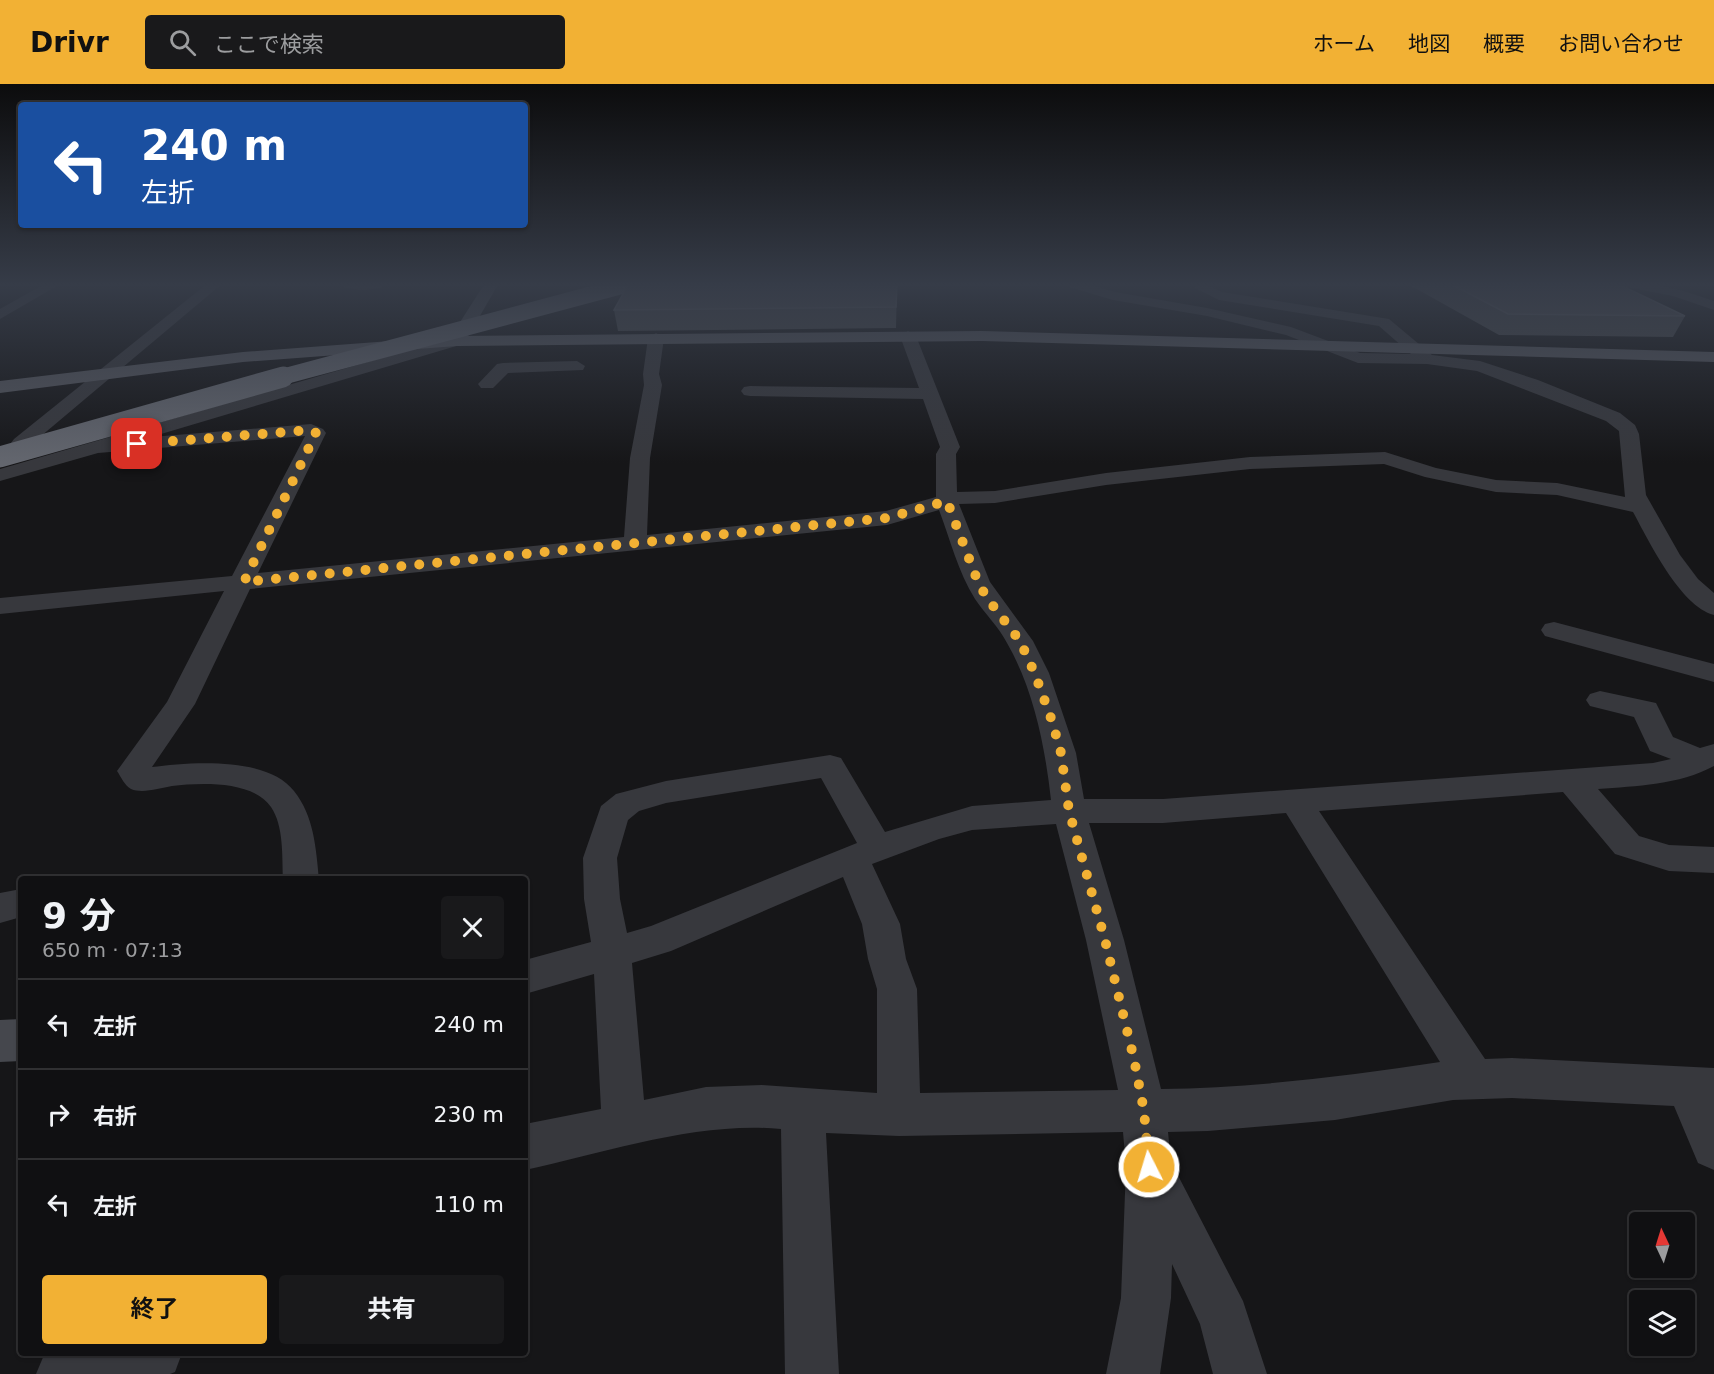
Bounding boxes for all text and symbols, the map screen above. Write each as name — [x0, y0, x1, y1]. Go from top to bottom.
search box — [145, 15, 565, 69]
text: Drivr — [30, 26, 109, 59]
icon: search — [166, 26, 199, 59]
text: ここで検索 — [214, 32, 324, 57]
text: ホーム — [1313, 32, 1375, 56]
text: 地図 — [1408, 32, 1450, 56]
text: 概要 — [1483, 32, 1525, 56]
text: お問い合わせ — [1558, 32, 1684, 56]
text: 240 m — [141, 121, 287, 170]
icon: left — [42, 126, 120, 204]
text: 左折 — [141, 177, 195, 208]
pin — [111, 418, 162, 469]
icon: arrive — [120, 427, 153, 460]
text: 9 分 — [42, 895, 116, 936]
button: close — [441, 896, 504, 959]
text: 650 m · 07:13 — [42, 938, 183, 962]
icon: left — [42, 1008, 75, 1041]
text: 240 m — [434, 1012, 504, 1037]
text: 左折 — [93, 1014, 137, 1039]
icon: right — [42, 1098, 75, 1131]
text: 230 m — [434, 1102, 504, 1127]
text: 右折 — [93, 1104, 137, 1129]
position arrow — [1117, 1135, 1181, 1199]
icon: left — [42, 1188, 75, 1221]
text: 110 m — [434, 1192, 504, 1217]
text: 左折 — [93, 1194, 137, 1219]
north arrow — [1629, 1212, 1695, 1278]
map controls — [1629, 1212, 1695, 1356]
button: 終了 — [42, 1275, 267, 1344]
button: 共有 — [279, 1275, 504, 1344]
button: layers — [1629, 1290, 1695, 1356]

